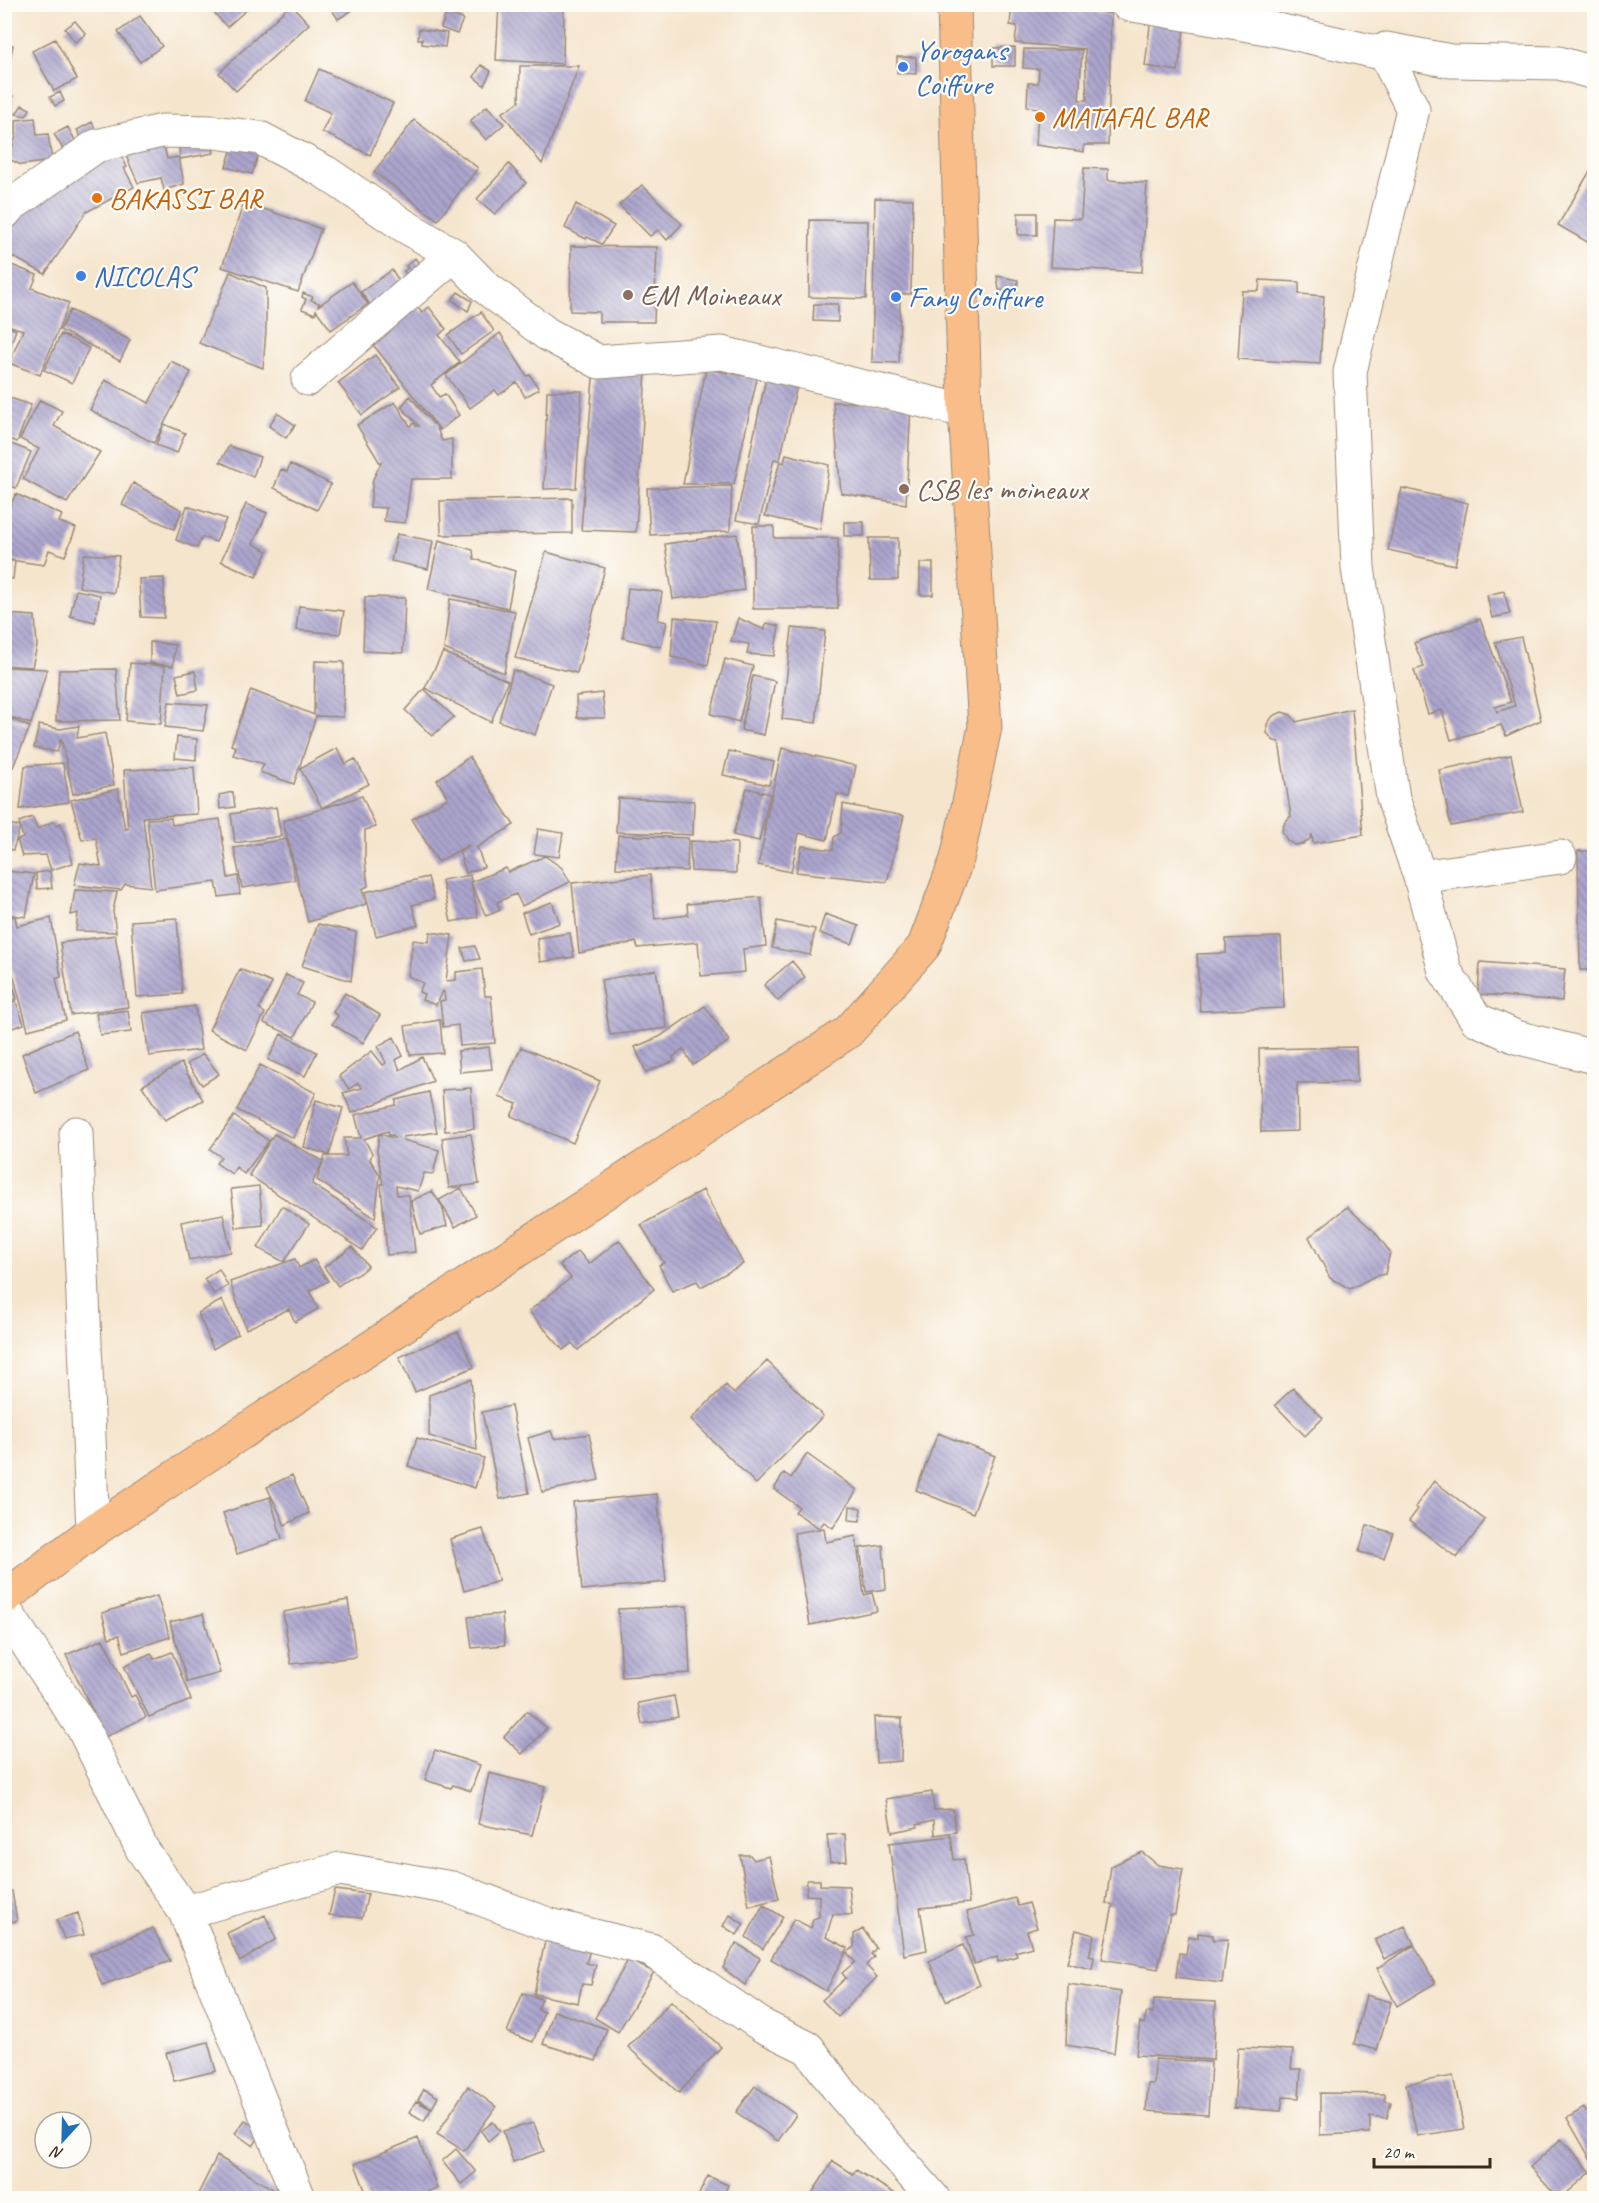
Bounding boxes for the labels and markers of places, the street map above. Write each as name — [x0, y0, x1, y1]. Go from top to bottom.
place label: Yorogans Coiffure — [915, 31, 1010, 103]
marker: Yorogans Coiffure — [896, 60, 910, 74]
place label: MATAFAL BAR — [1052, 98, 1210, 136]
marker: MATAFAL BAR — [1033, 110, 1047, 124]
place label: BAKASSI BAR — [109, 179, 264, 217]
marker: BAKASSI BAR — [90, 191, 104, 205]
place label: NICOLAS — [93, 257, 198, 295]
marker: NICOLAS — [74, 269, 88, 283]
place label: EM Moineaux — [640, 276, 783, 314]
place label: Fany Coiffure — [908, 278, 1044, 316]
marker: EM Moineaux — [621, 288, 635, 302]
marker: Fany Coiffure — [889, 290, 903, 304]
place label: CSB les moineaux — [916, 470, 1090, 508]
marker: CSB les moineaux — [897, 482, 911, 496]

